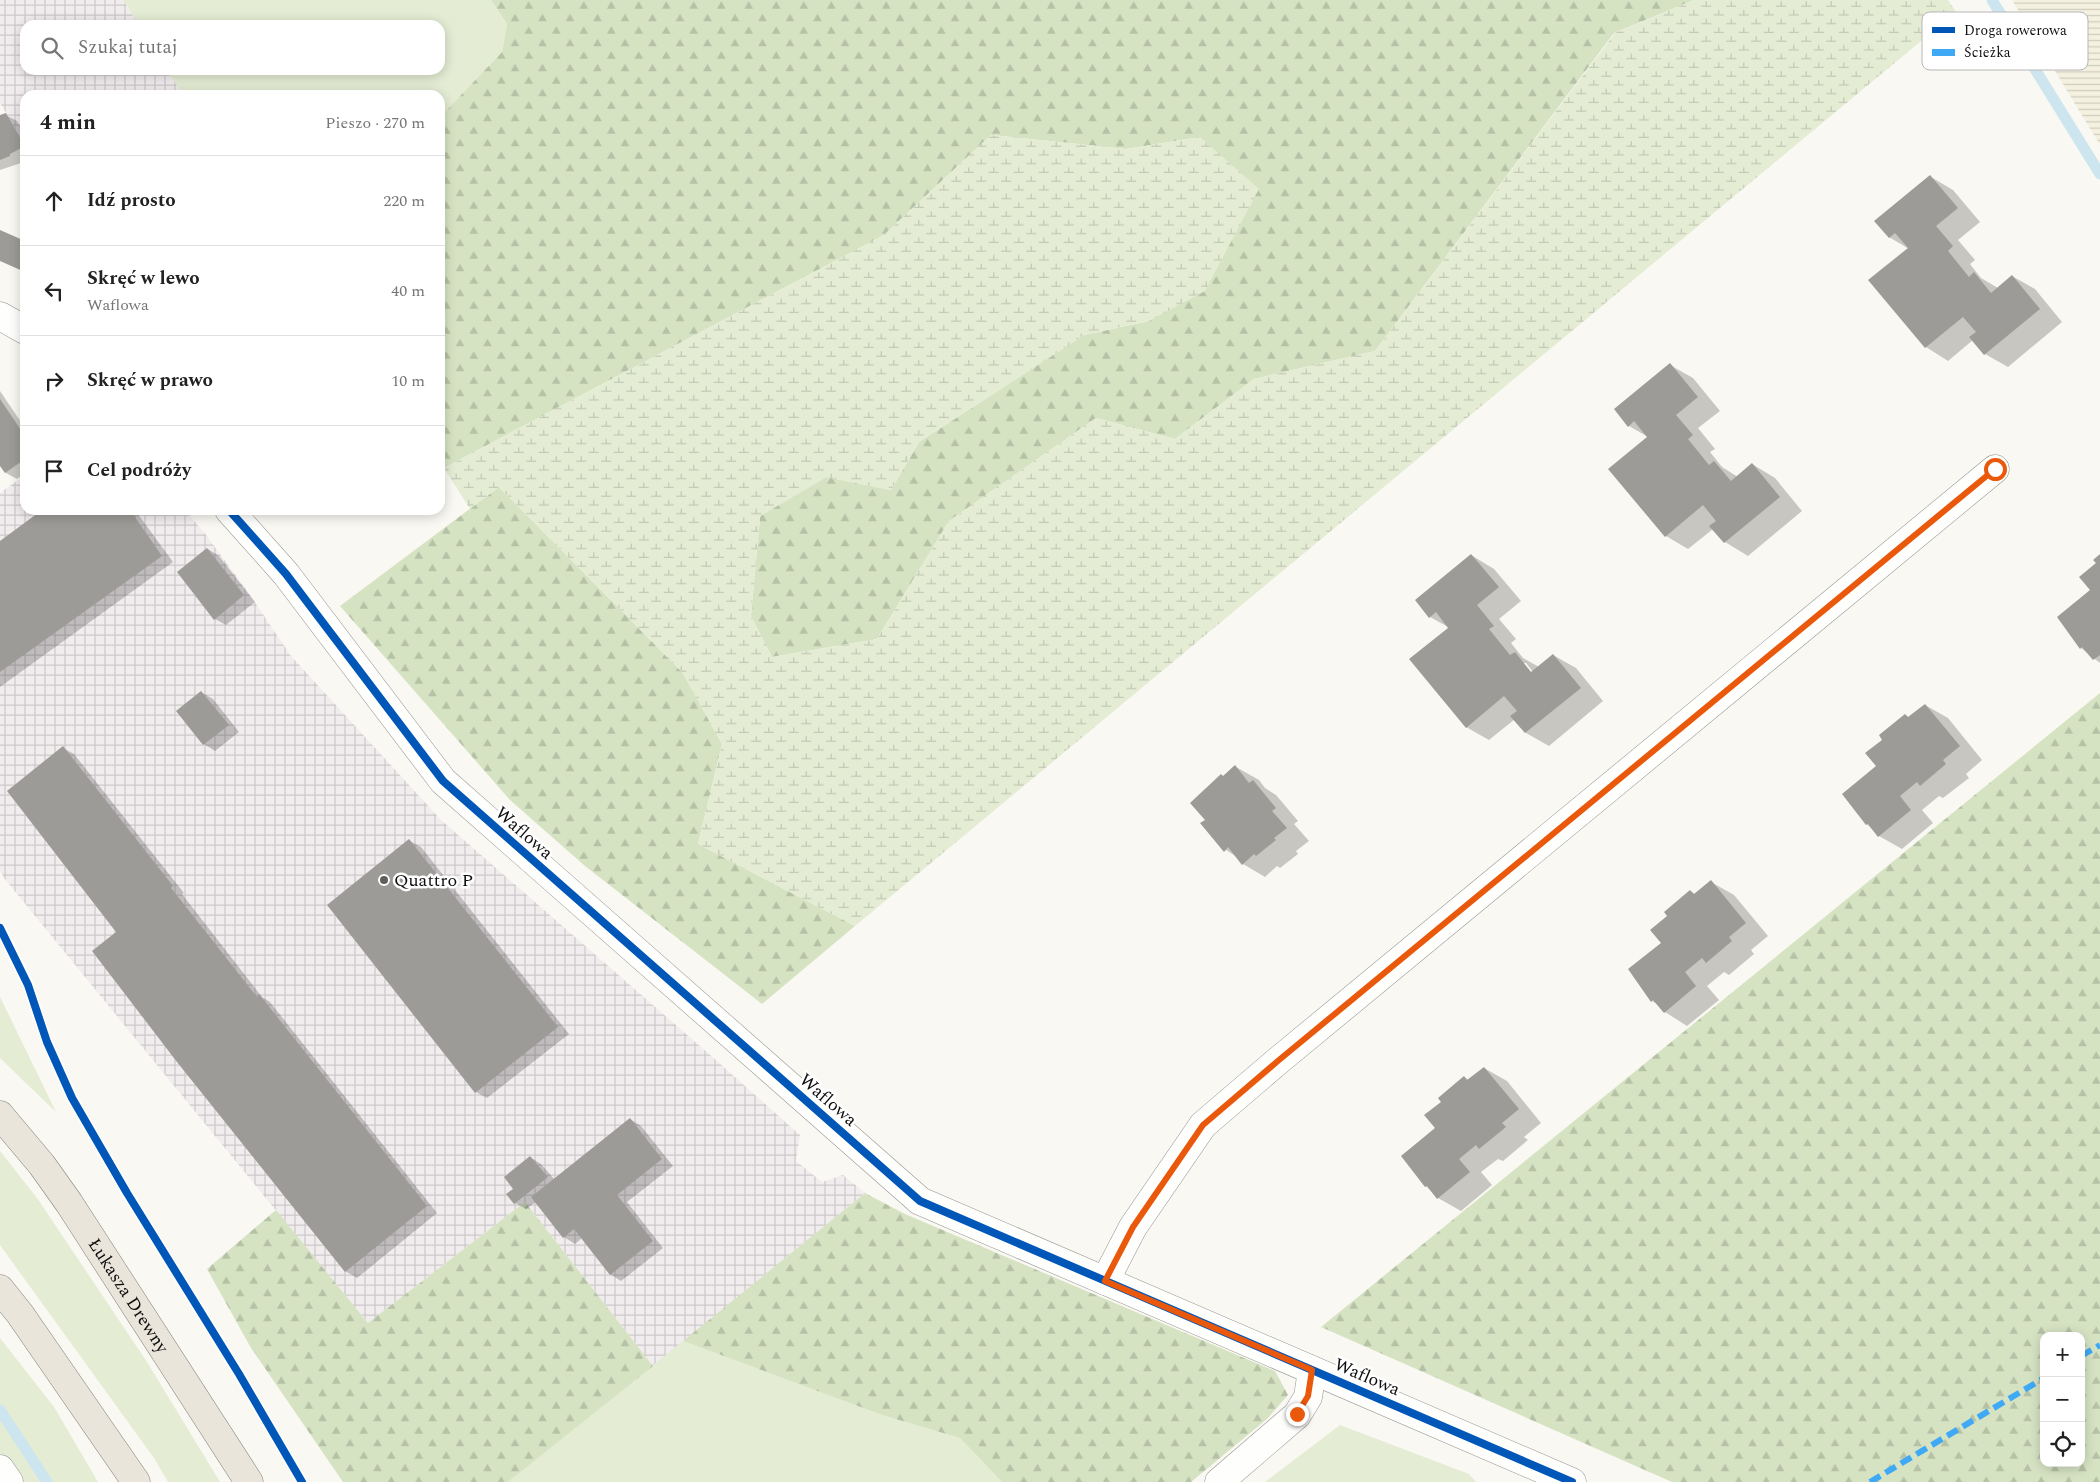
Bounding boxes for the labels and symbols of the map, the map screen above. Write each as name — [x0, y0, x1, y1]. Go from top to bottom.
legend — [1922, 12, 2088, 70]
text: Droga rowerowa — [1964, 20, 2067, 41]
text: Ścieżka — [1964, 42, 2011, 63]
route start — [1984, 458, 2007, 481]
street label: Waflowa — [489, 800, 559, 866]
place label: Quattro P — [394, 867, 473, 894]
marker: Quattro P — [378, 874, 390, 886]
street label: Waflowa — [793, 1067, 863, 1133]
street label: Łukasza Drewny — [82, 1233, 177, 1359]
street label: Waflowa — [1330, 1351, 1404, 1403]
route end — [1286, 1403, 1309, 1426]

